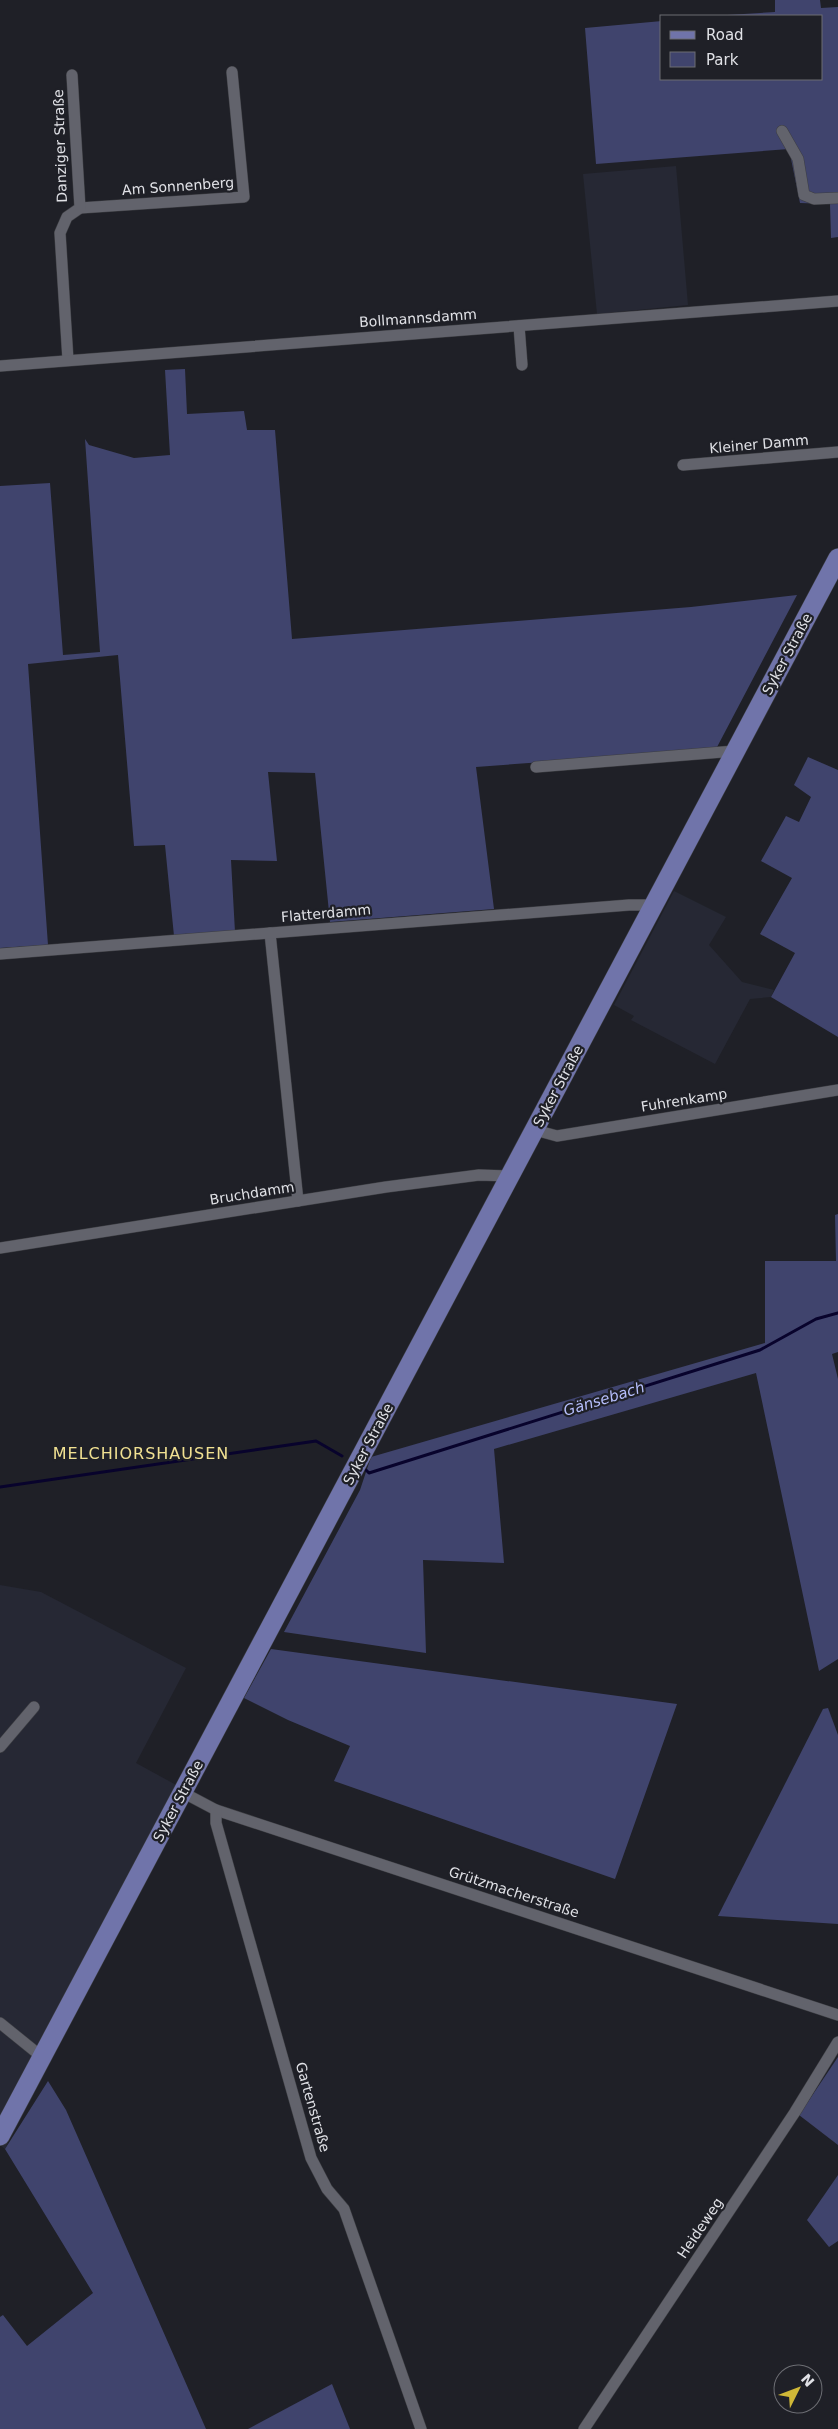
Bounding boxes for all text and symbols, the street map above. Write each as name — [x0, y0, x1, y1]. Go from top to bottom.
legend — [660, 15, 823, 80]
text: Road — [706, 26, 744, 44]
text: Park — [706, 51, 739, 69]
street label: Danziger Straße — [50, 89, 70, 203]
street label: Am Sonnenberg — [121, 174, 235, 198]
street label: Bollmannsdamm — [359, 306, 477, 330]
street label: Kleiner Damm — [709, 432, 809, 456]
street label: Syker Straße — [759, 611, 815, 697]
street label: Flatterdamm — [280, 901, 372, 925]
street label: Syker Straße — [530, 1043, 586, 1129]
street label: Fuhrenkamp — [640, 1085, 728, 1115]
street label: Bruchdamm — [209, 1178, 295, 1208]
water label: Gänsebach — [561, 1378, 647, 1420]
street label: Syker Straße — [340, 1401, 396, 1487]
district label: MELCHIORSHAUSEN — [53, 1444, 229, 1463]
street label: Syker Straße — [150, 1758, 206, 1844]
street label: Grützmacherstraße — [447, 1863, 581, 1921]
street label: Gartenstraße — [293, 2060, 333, 2154]
street label: Heideweg — [674, 2195, 726, 2261]
north arrow — [773, 2364, 823, 2414]
text: N — [798, 2371, 818, 2390]

